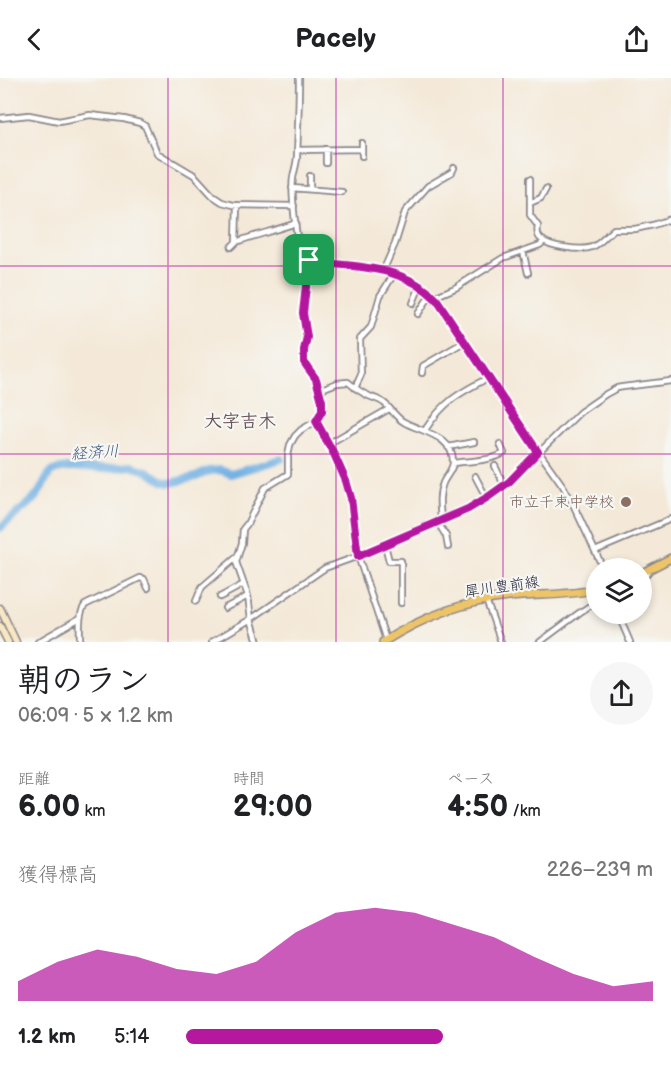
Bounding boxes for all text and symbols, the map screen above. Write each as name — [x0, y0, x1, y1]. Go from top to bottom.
icon: back — [18, 23, 51, 56]
text: Pacely — [295, 23, 376, 55]
icon: share — [620, 23, 653, 56]
pin — [283, 234, 334, 285]
icon: arrive — [292, 243, 325, 276]
district label: 大字吉木 — [204, 411, 276, 432]
water label: 経済川 — [70, 442, 120, 464]
place label: 市立千束中学校 — [509, 493, 614, 512]
marker: 市立千束中学校 — [619, 495, 633, 509]
map controls — [586, 558, 652, 624]
button: layers — [586, 558, 652, 624]
street label: 犀川豊前線 — [464, 572, 540, 602]
text: 朝のラン — [18, 661, 150, 701]
button: share — [590, 662, 653, 725]
text: 06:09 · 5 × 1.2 km — [18, 704, 173, 728]
text: 距離 — [18, 770, 50, 789]
text: 時間 — [233, 770, 265, 789]
text: ペース — [447, 770, 494, 789]
text: 6.00 — [18, 789, 80, 825]
text: 29:00 — [233, 789, 313, 825]
text: 4:50 — [447, 789, 508, 825]
text: km — [80, 802, 106, 821]
text: /km — [508, 802, 541, 821]
text: 226–239 m — [547, 858, 653, 882]
text: 獲得標高 — [18, 863, 98, 887]
text: 1.2 km — [18, 1025, 76, 1049]
text: 5:14 — [114, 1025, 149, 1049]

